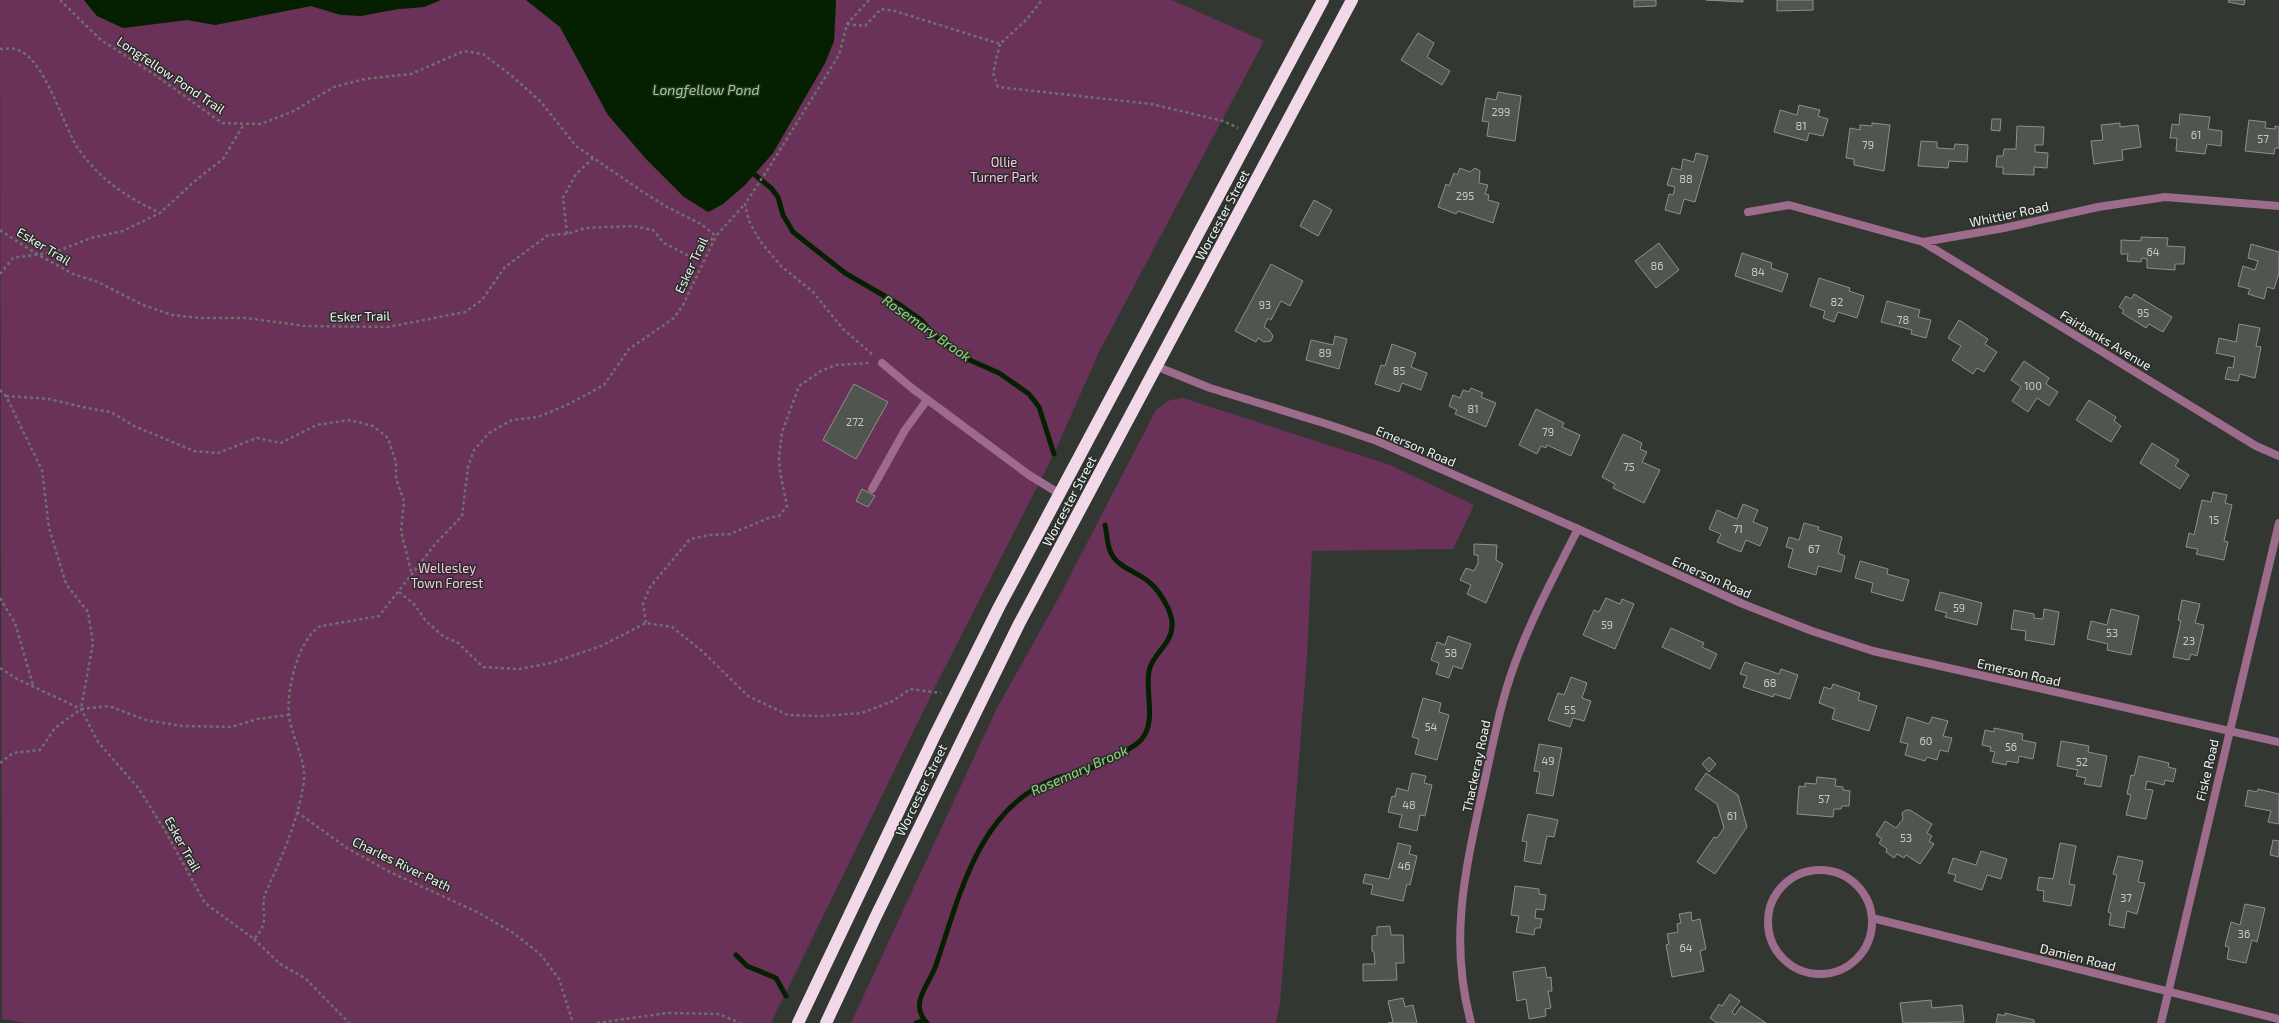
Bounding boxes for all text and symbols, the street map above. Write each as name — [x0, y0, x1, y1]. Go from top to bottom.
street label: Longfellow Pond Trail — [114, 33, 228, 117]
water label: Longfellow Pond — [652, 81, 760, 98]
house number: 299 — [1492, 105, 1510, 118]
house number: 81 — [1795, 119, 1807, 132]
house number: 61 — [2191, 128, 2201, 141]
house number: 57 — [2257, 132, 2269, 145]
house number: 79 — [1862, 138, 1874, 151]
park label: Ollie Turner Park — [970, 154, 1038, 185]
street label: Worcester Street — [1191, 167, 1253, 263]
house number: 88 — [1679, 172, 1693, 185]
house number: 295 — [1456, 189, 1474, 202]
street label: Whittier Road — [1968, 198, 2050, 230]
street label: Esker Trail — [14, 224, 74, 269]
street label: Esker Trail — [671, 234, 711, 296]
house number: 64 — [2146, 245, 2160, 258]
house number: 86 — [1651, 259, 1663, 272]
house number: 84 — [1751, 265, 1765, 278]
water label: Rosemary Brook — [879, 291, 975, 365]
house number: 82 — [1831, 295, 1843, 308]
house number: 93 — [1259, 298, 1271, 311]
street label: Fairbanks Avenue — [2057, 306, 2155, 374]
house number: 95 — [2137, 306, 2149, 319]
street label: Esker Trail — [330, 307, 391, 325]
house number: 78 — [1897, 313, 1909, 326]
house number: 89 — [1319, 346, 1331, 359]
house number: 85 — [1393, 364, 1405, 377]
house number: 100 — [2024, 379, 2042, 392]
house number: 81 — [1467, 402, 1479, 415]
house number: 272 — [846, 415, 864, 428]
street label: Emerson Road — [1374, 422, 1458, 470]
house number: 79 — [1542, 425, 1554, 438]
street label: Worcester Street — [1038, 453, 1100, 549]
house number: 75 — [1623, 460, 1635, 473]
house number: 15 — [2209, 513, 2219, 526]
house number: 71 — [1733, 522, 1743, 535]
house number: 67 — [1808, 542, 1820, 555]
street label: Emerson Road — [1670, 552, 1754, 602]
park label: Wellesley Town Forest — [411, 560, 483, 591]
house number: 59 — [1953, 601, 1965, 614]
house number: 59 — [1601, 618, 1613, 631]
house number: 53 — [2106, 626, 2118, 639]
house number: 23 — [2183, 634, 2195, 647]
house number: 58 — [1445, 646, 1457, 659]
street label: Emerson Road — [1976, 655, 2062, 689]
house number: 68 — [1764, 676, 1776, 689]
house number: 55 — [1564, 703, 1576, 716]
street label: Thackeray Road — [1458, 718, 1494, 814]
house number: 54 — [1425, 720, 1438, 733]
house number: 60 — [1920, 734, 1932, 747]
street label: Fiske Road — [2192, 737, 2222, 803]
house number: 56 — [2005, 740, 2017, 753]
street label: Worcester Street — [892, 741, 950, 839]
water label: Rosemary Brook — [1028, 741, 1130, 799]
house number: 49 — [1541, 754, 1555, 767]
house number: 52 — [2076, 755, 2088, 768]
house number: 57 — [1818, 792, 1830, 805]
house number: 48 — [1402, 798, 1416, 811]
house number: 61 — [1727, 809, 1737, 822]
street label: Esker Trail — [161, 814, 205, 875]
house number: 53 — [1900, 831, 1912, 844]
street label: Charles River Path — [350, 833, 454, 895]
house number: 46 — [1397, 859, 1411, 872]
house number: 37 — [2120, 891, 2132, 904]
house number: 36 — [2238, 927, 2250, 940]
street label: Damien Road — [2038, 940, 2118, 974]
house number: 64 — [1679, 941, 1693, 954]

